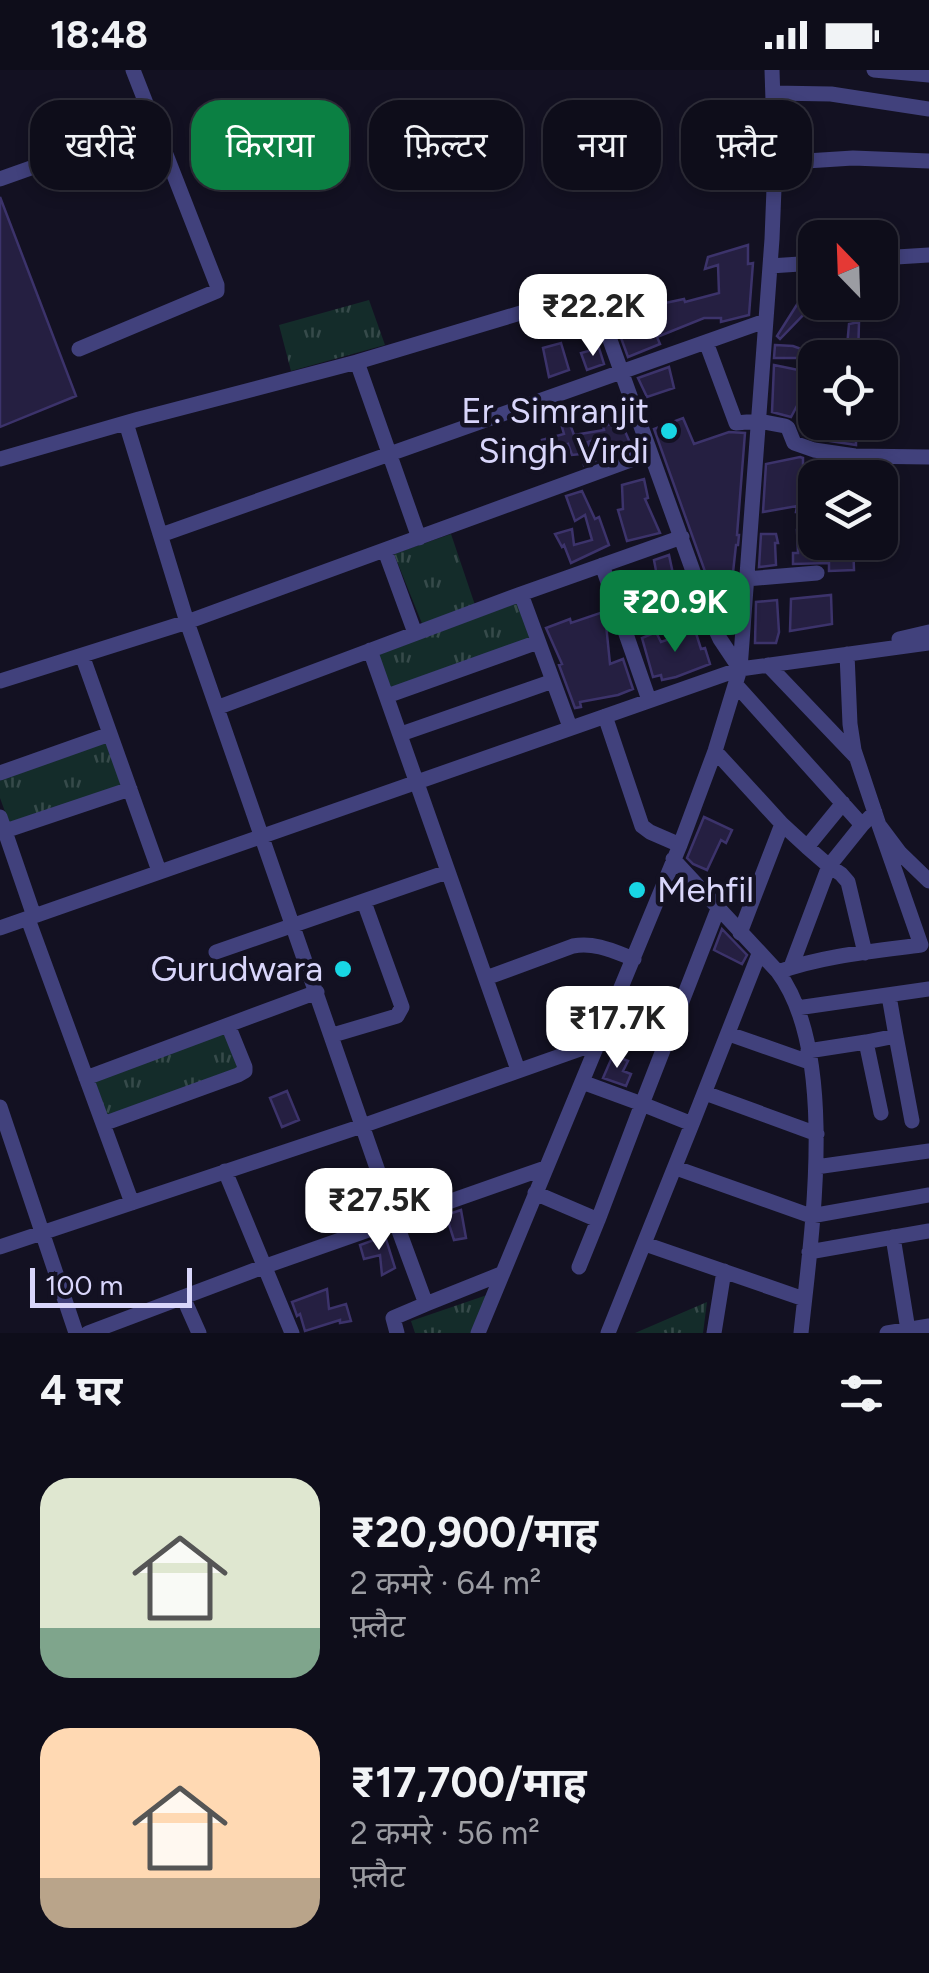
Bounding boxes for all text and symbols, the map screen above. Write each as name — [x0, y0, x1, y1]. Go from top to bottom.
text: 18:48 — [50, 12, 148, 58]
chip: खरीदें — [30, 100, 171, 190]
chip: किराया — [191, 100, 349, 190]
chip: फ़िल्टर — [369, 100, 523, 190]
chip: नया — [543, 100, 661, 190]
chip: फ़्लैट — [681, 100, 812, 190]
north arrow — [798, 220, 898, 320]
map controls — [798, 220, 898, 560]
pin: ₹22.2K — [512, 274, 674, 359]
text: ₹22.2K — [541, 287, 645, 325]
button: locate — [798, 340, 898, 440]
place label: Er. Simranjit Singh Virdi — [461, 390, 649, 472]
marker: Er. Simranjit Singh Virdi — [658, 420, 680, 442]
button: layers — [798, 460, 898, 560]
pin: ₹20.9K — [594, 570, 756, 655]
text: ₹20.9K — [622, 583, 728, 621]
place label: Mehfil — [657, 869, 754, 911]
marker: Mehfil — [626, 879, 648, 901]
place label: Gurudwara — [150, 948, 323, 990]
marker: Gurudwara — [332, 958, 354, 980]
pin: ₹17.7K — [536, 986, 698, 1071]
text: ₹17.7K — [568, 999, 666, 1037]
pin: ₹27.5K — [298, 1168, 460, 1253]
text: ₹27.5K — [327, 1181, 431, 1219]
scale bar — [30, 1263, 192, 1308]
text: 100 m — [45, 1268, 123, 1302]
text: 4 घर — [40, 1365, 122, 1416]
icon: filters — [834, 1366, 889, 1421]
text: ₹20,900/माह — [350, 1507, 598, 1558]
icon: home — [120, 1518, 240, 1638]
text: 2 कमरे · 64 m² — [350, 1564, 541, 1602]
text: फ़्लैट — [350, 1607, 405, 1645]
text: ₹17,700/माह — [350, 1757, 587, 1808]
icon: home — [120, 1768, 240, 1888]
text: 2 कमरे · 56 m² — [350, 1814, 540, 1852]
text: फ़्लैट — [350, 1857, 405, 1895]

